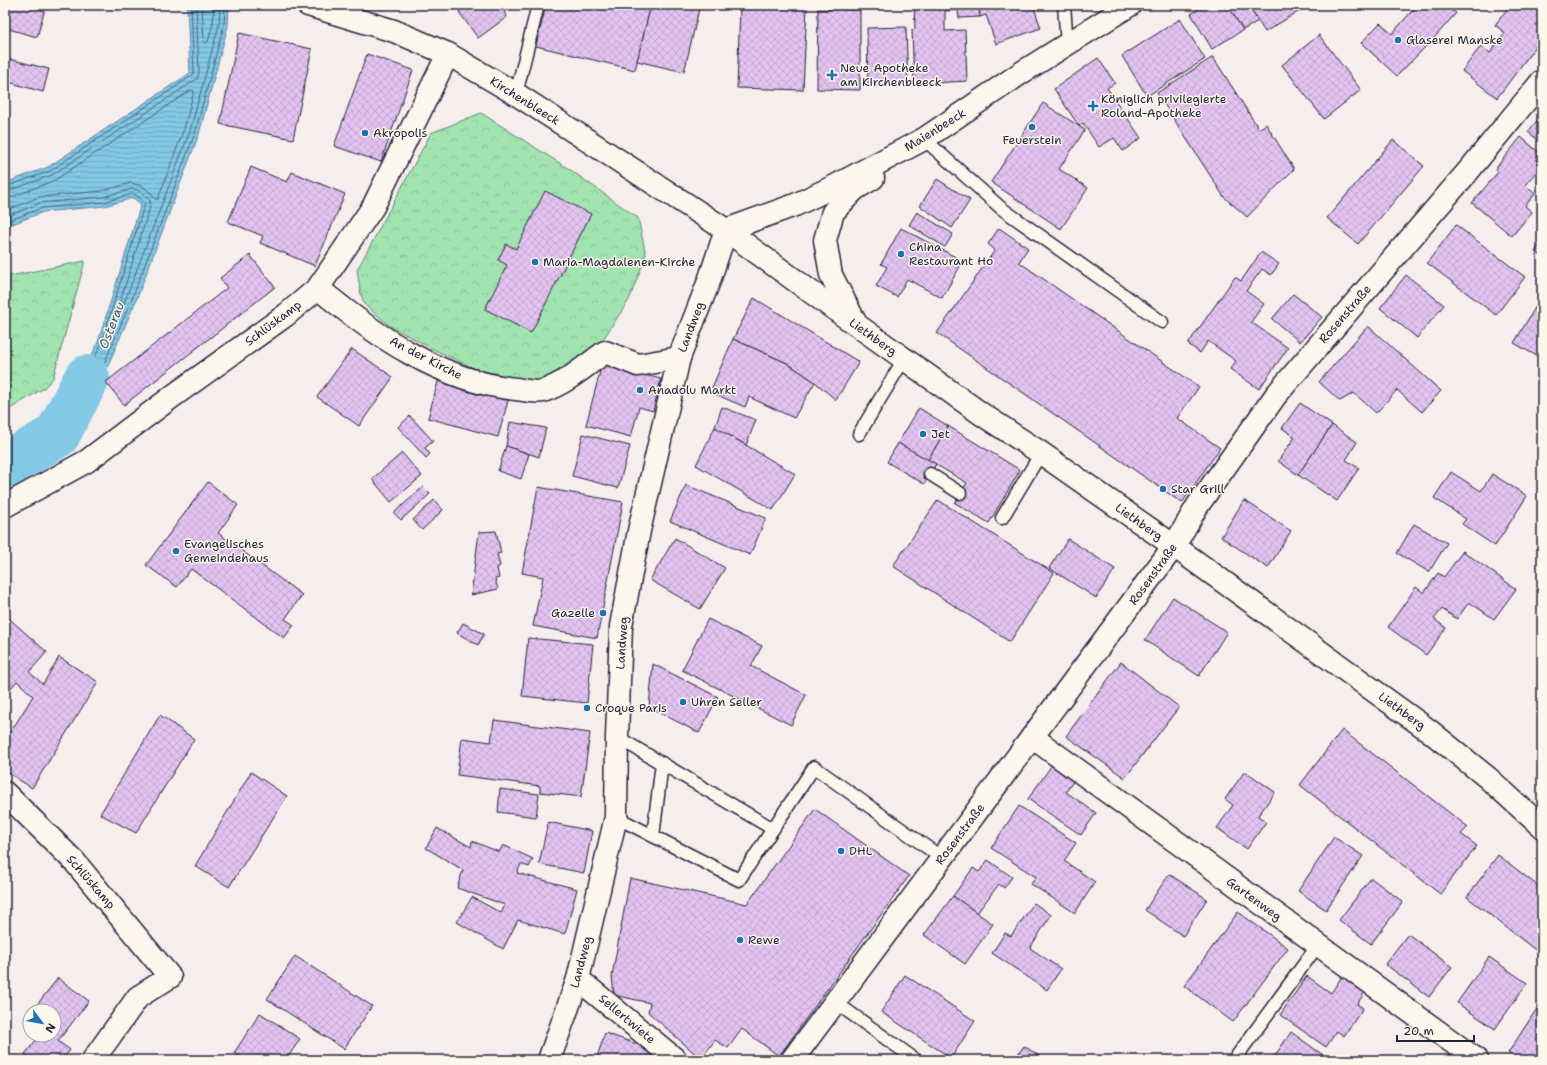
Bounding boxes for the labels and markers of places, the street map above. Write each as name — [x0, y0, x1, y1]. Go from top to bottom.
place label: Glaserei Manske — [1406, 32, 1503, 48]
marker: Glaserei Manske — [1393, 35, 1403, 45]
place label: Neue Apotheke am Kirchenbleeck — [840, 60, 942, 90]
marker: Neue Apotheke am Kirchenbleeck — [827, 70, 837, 80]
place label: Königlich privilegierte Roland-Apotheke — [1101, 91, 1227, 121]
marker: Königlich privilegierte Roland-Apotheke — [1088, 101, 1098, 111]
marker: Feuerstein — [1027, 122, 1037, 132]
place label: Akropolis — [373, 125, 427, 141]
marker: Akropolis — [360, 128, 370, 138]
place label: Feuerstein — [1002, 132, 1062, 148]
place label: China Restaurant Ho — [909, 239, 993, 269]
marker: China Restaurant Ho — [896, 249, 906, 259]
place label: Maria-Magdalenen-Kirche — [543, 254, 696, 270]
marker: Maria-Magdalenen-Kirche — [530, 257, 540, 267]
place label: Anadolu Markt — [648, 382, 736, 398]
marker: Anadolu Markt — [635, 385, 645, 395]
place label: Jet — [931, 426, 950, 442]
marker: Jet — [918, 429, 928, 439]
place label: Star Grill — [1171, 481, 1225, 497]
marker: Star Grill — [1158, 484, 1168, 494]
place label: Evangelisches Gemeindehaus — [184, 536, 269, 566]
marker: Evangelisches Gemeindehaus — [171, 546, 181, 556]
place label: Gazelle — [551, 605, 595, 621]
marker: Gazelle — [598, 608, 608, 618]
place label: Uhren Seller — [691, 694, 762, 710]
marker: Uhren Seller — [678, 697, 688, 707]
place label: Croque Paris — [595, 700, 667, 716]
marker: Croque Paris — [582, 703, 592, 713]
place label: DHL — [849, 843, 873, 859]
marker: DHL — [836, 846, 846, 856]
place label: Rewe — [748, 932, 780, 948]
marker: Rewe — [735, 935, 745, 945]

